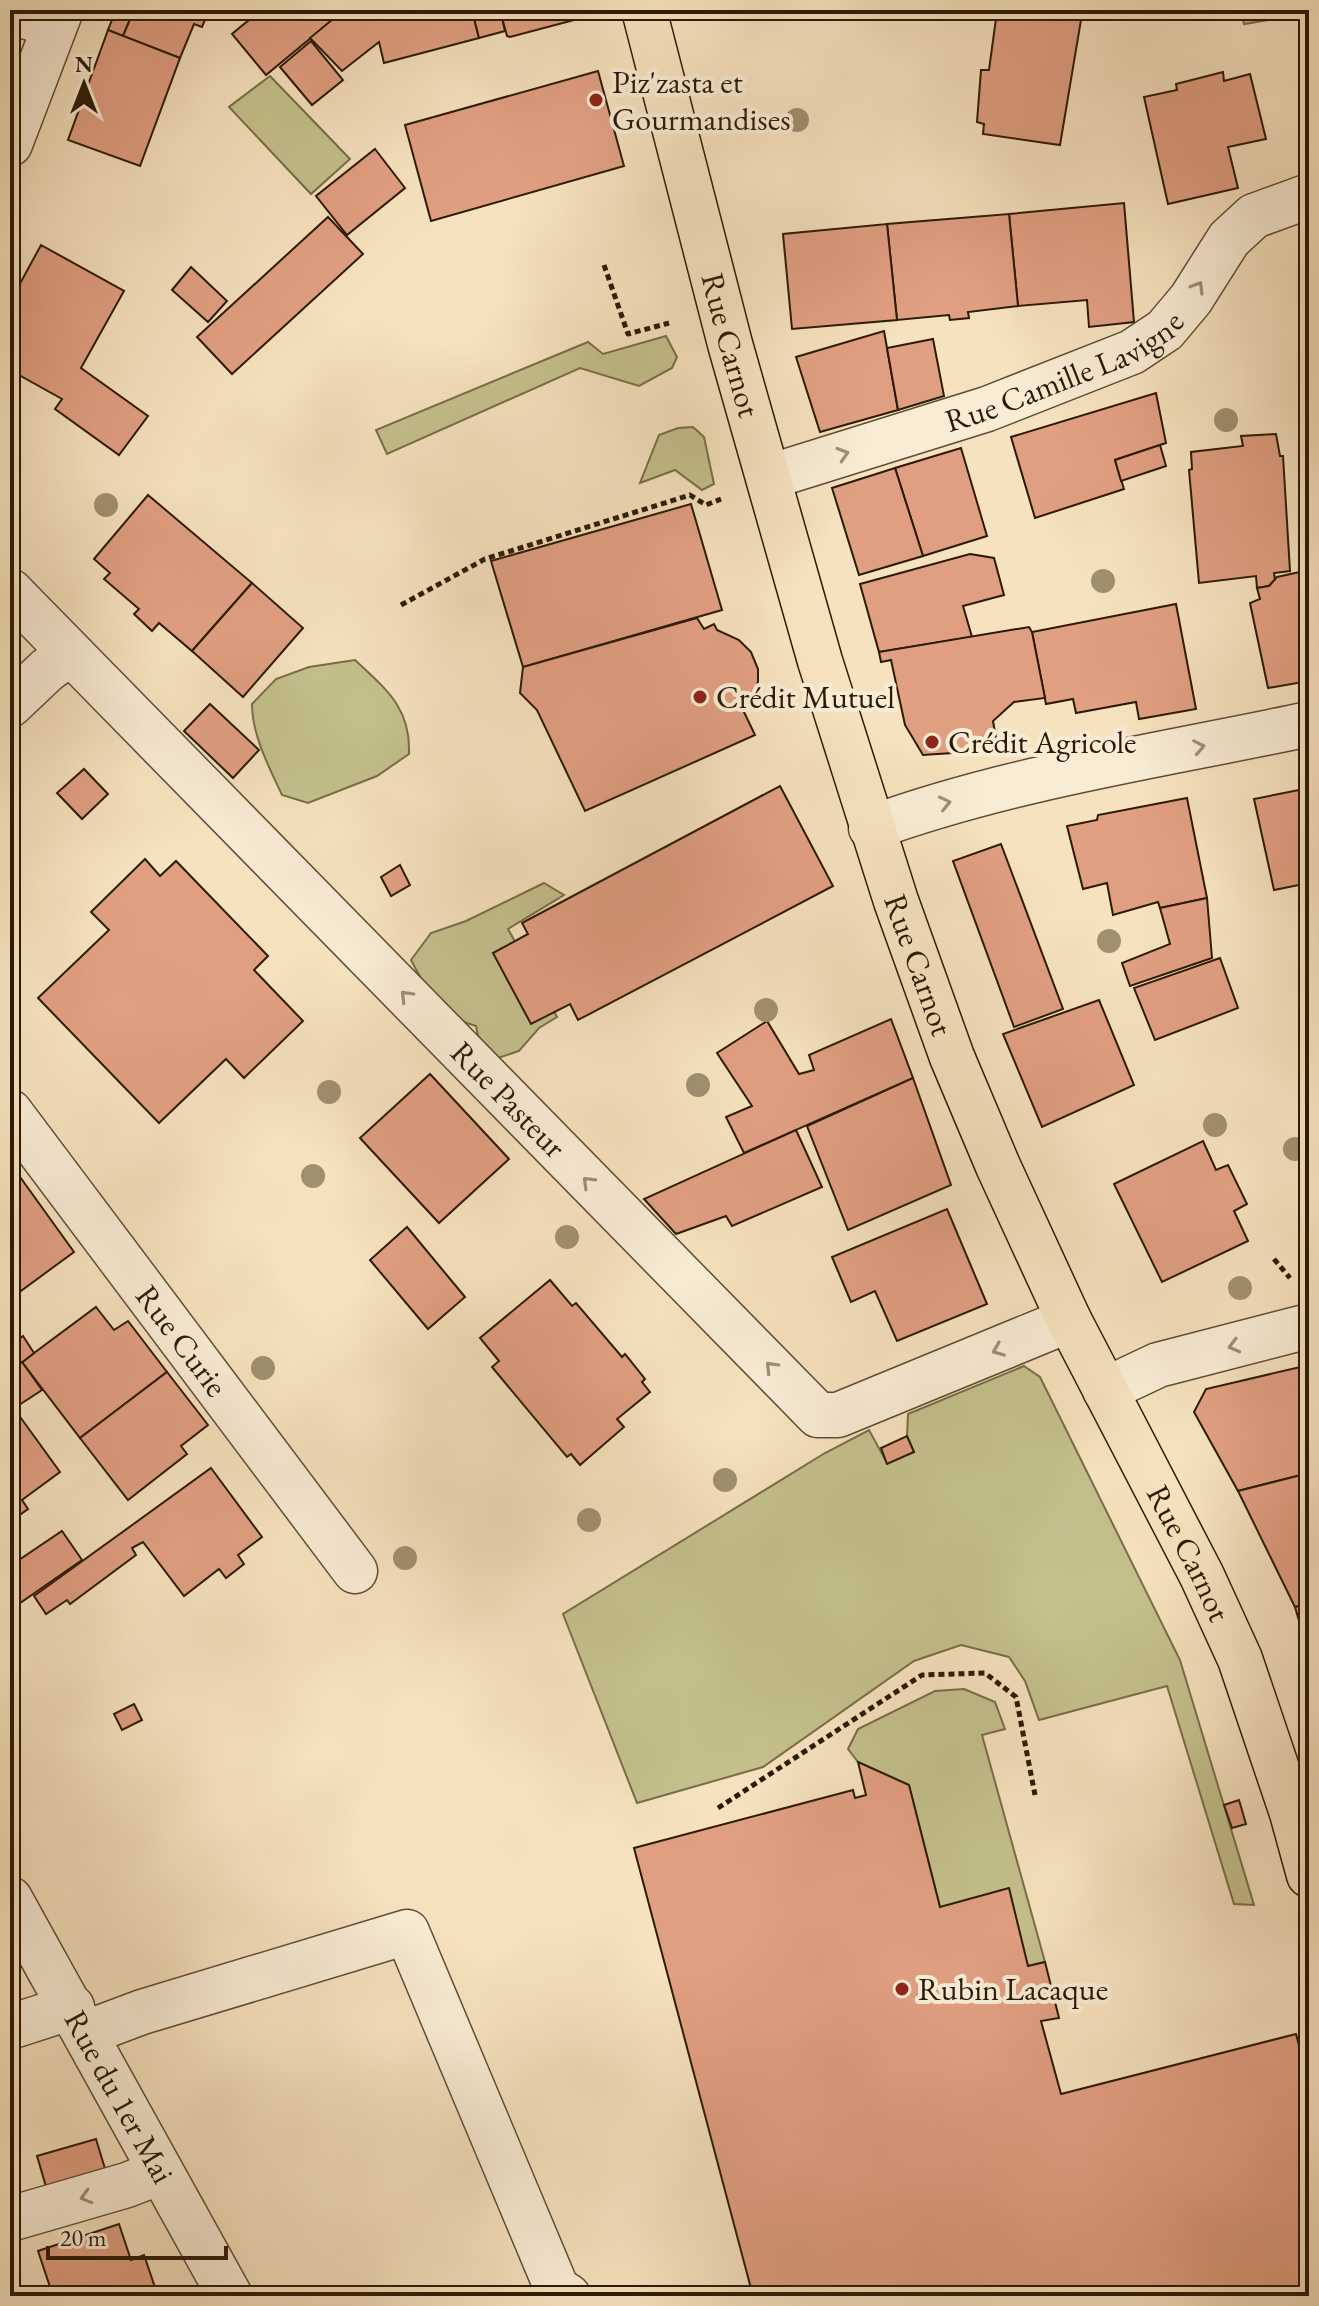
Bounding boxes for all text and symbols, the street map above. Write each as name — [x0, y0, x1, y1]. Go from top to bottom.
north arrow — [44, 44, 124, 124]
text: N — [75, 50, 93, 79]
place label: Piz'zasta et Gourmandises — [612, 61, 790, 140]
marker: Piz'zasta et Gourmandises — [587, 91, 605, 109]
street label: Rue Carnot — [692, 268, 771, 422]
one-way arrow — [1188, 281, 1204, 296]
street label: Rue Camille Lavigne — [940, 302, 1193, 442]
one-way arrow — [836, 447, 850, 463]
place label: Crédit Mutuel — [716, 676, 895, 718]
marker: Crédit Mutuel — [691, 688, 709, 706]
place label: Crédit Agricole — [948, 721, 1137, 763]
marker: Crédit Agricole — [923, 733, 941, 751]
one-way arrow — [1192, 740, 1205, 757]
one-way arrow — [937, 795, 951, 812]
street label: Rue Carnot — [874, 888, 964, 1041]
one-way arrow — [401, 991, 415, 1005]
street label: Rue Pasteur — [442, 1032, 575, 1167]
one-way arrow — [583, 1177, 598, 1191]
street label: Rue Curie — [126, 1276, 237, 1405]
one-way arrow — [1227, 1336, 1241, 1353]
one-way arrow — [991, 1341, 1006, 1357]
one-way arrow — [765, 1362, 780, 1376]
street label: Rue Carnot — [1137, 1477, 1241, 1628]
place label: Rubin Lacaque — [918, 1968, 1108, 2010]
marker: Rubin Lacaque — [893, 1980, 911, 1998]
street label: Rue du 1er Mai — [55, 2003, 184, 2191]
one-way arrow — [79, 2188, 93, 2204]
scale bar — [48, 2210, 226, 2260]
text: 20 m — [60, 2222, 107, 2253]

